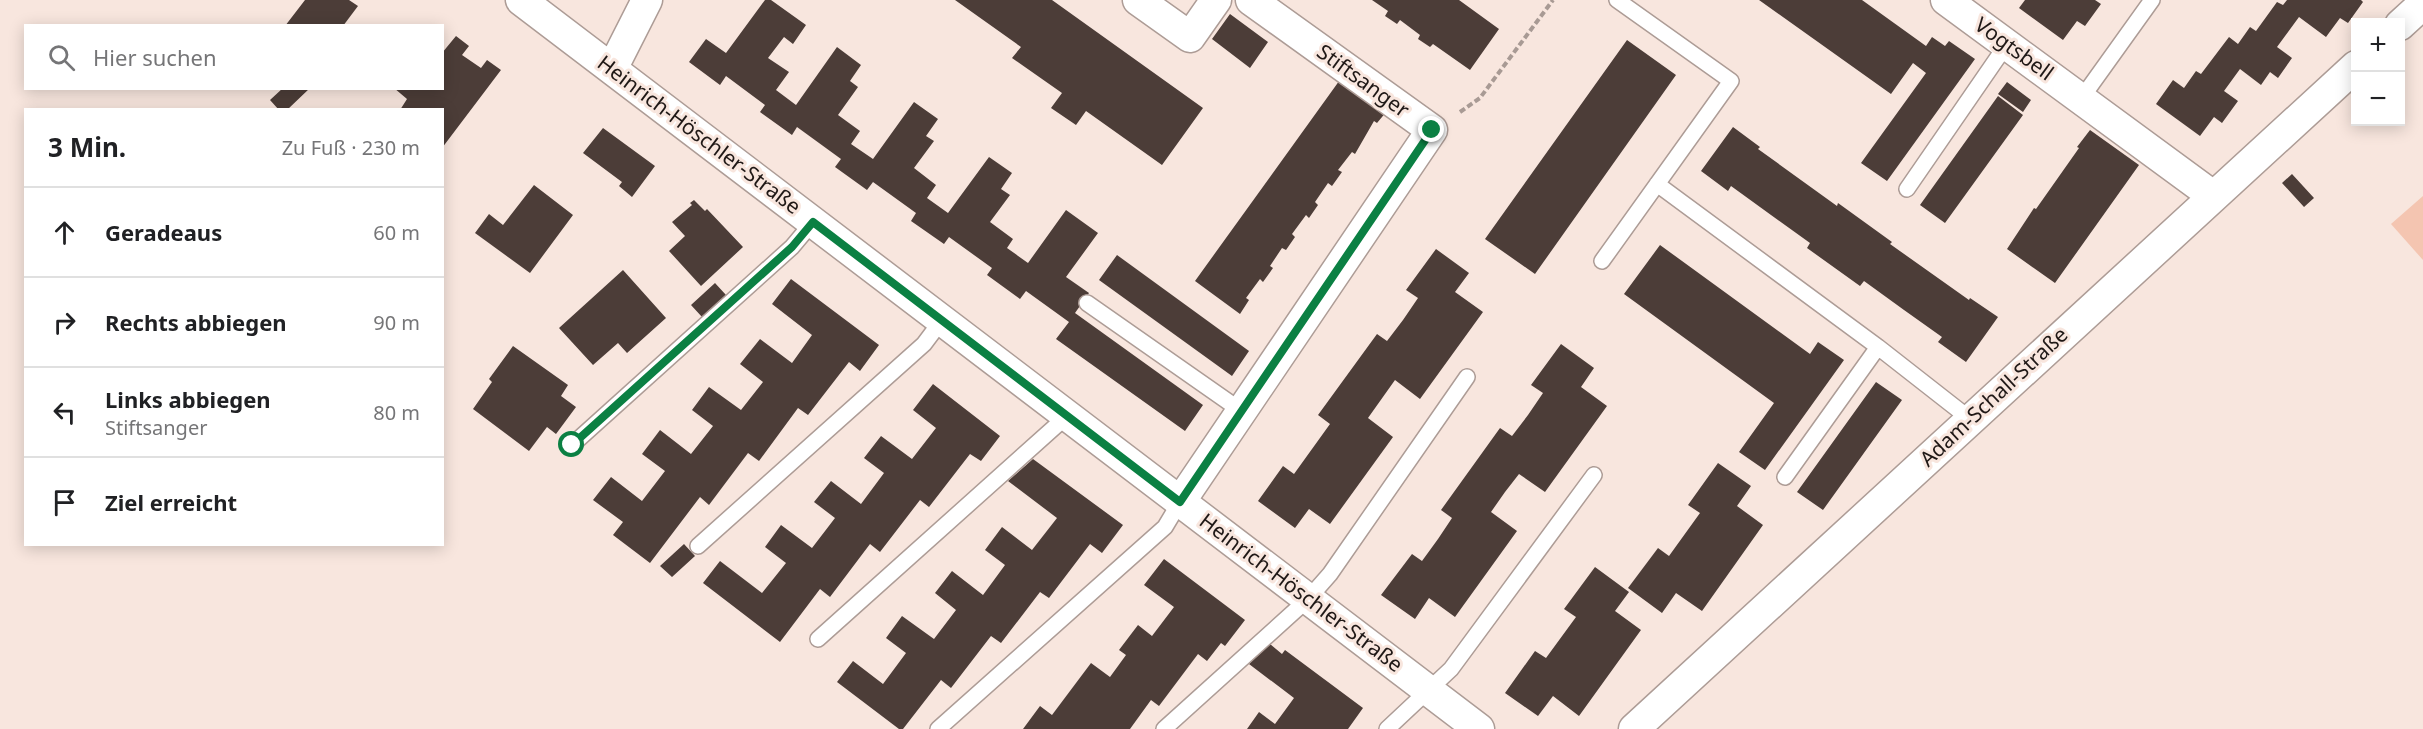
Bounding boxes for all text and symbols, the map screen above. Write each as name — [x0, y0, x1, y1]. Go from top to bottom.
street label: Vogtsbell — [1970, 10, 2060, 86]
map controls — [2351, 18, 2405, 126]
button: + — [2351, 18, 2405, 72]
search box — [24, 24, 444, 90]
street label: Stiftsanger — [1312, 37, 1416, 123]
icon: search — [45, 41, 78, 74]
text: Hier suchen — [93, 42, 217, 72]
street label: Heinrich-Höschler-Straße — [592, 48, 807, 220]
button: − — [2351, 72, 2405, 126]
route end — [1418, 116, 1444, 142]
text: 3 Min. — [48, 129, 126, 165]
text: Zu Fuß · 230 m — [282, 134, 420, 161]
icon: ahead — [48, 216, 81, 249]
text: Geradeaus — [105, 217, 222, 247]
text: 60 m — [373, 219, 420, 246]
icon: right — [48, 306, 81, 339]
text: Rechts abbiegen — [105, 307, 287, 337]
text: 90 m — [373, 309, 420, 336]
street label: Adam-Schall-Straße — [1913, 320, 2073, 472]
text: Links abbiegen — [105, 384, 271, 414]
icon: left — [48, 396, 81, 429]
text: 80 m — [373, 399, 420, 426]
text: Stiftsanger — [105, 414, 207, 441]
route start — [558, 431, 584, 457]
icon: arrive — [48, 486, 81, 519]
text: Ziel erreicht — [105, 487, 237, 517]
street label: Heinrich-Höschler-Straße — [1194, 506, 1409, 678]

